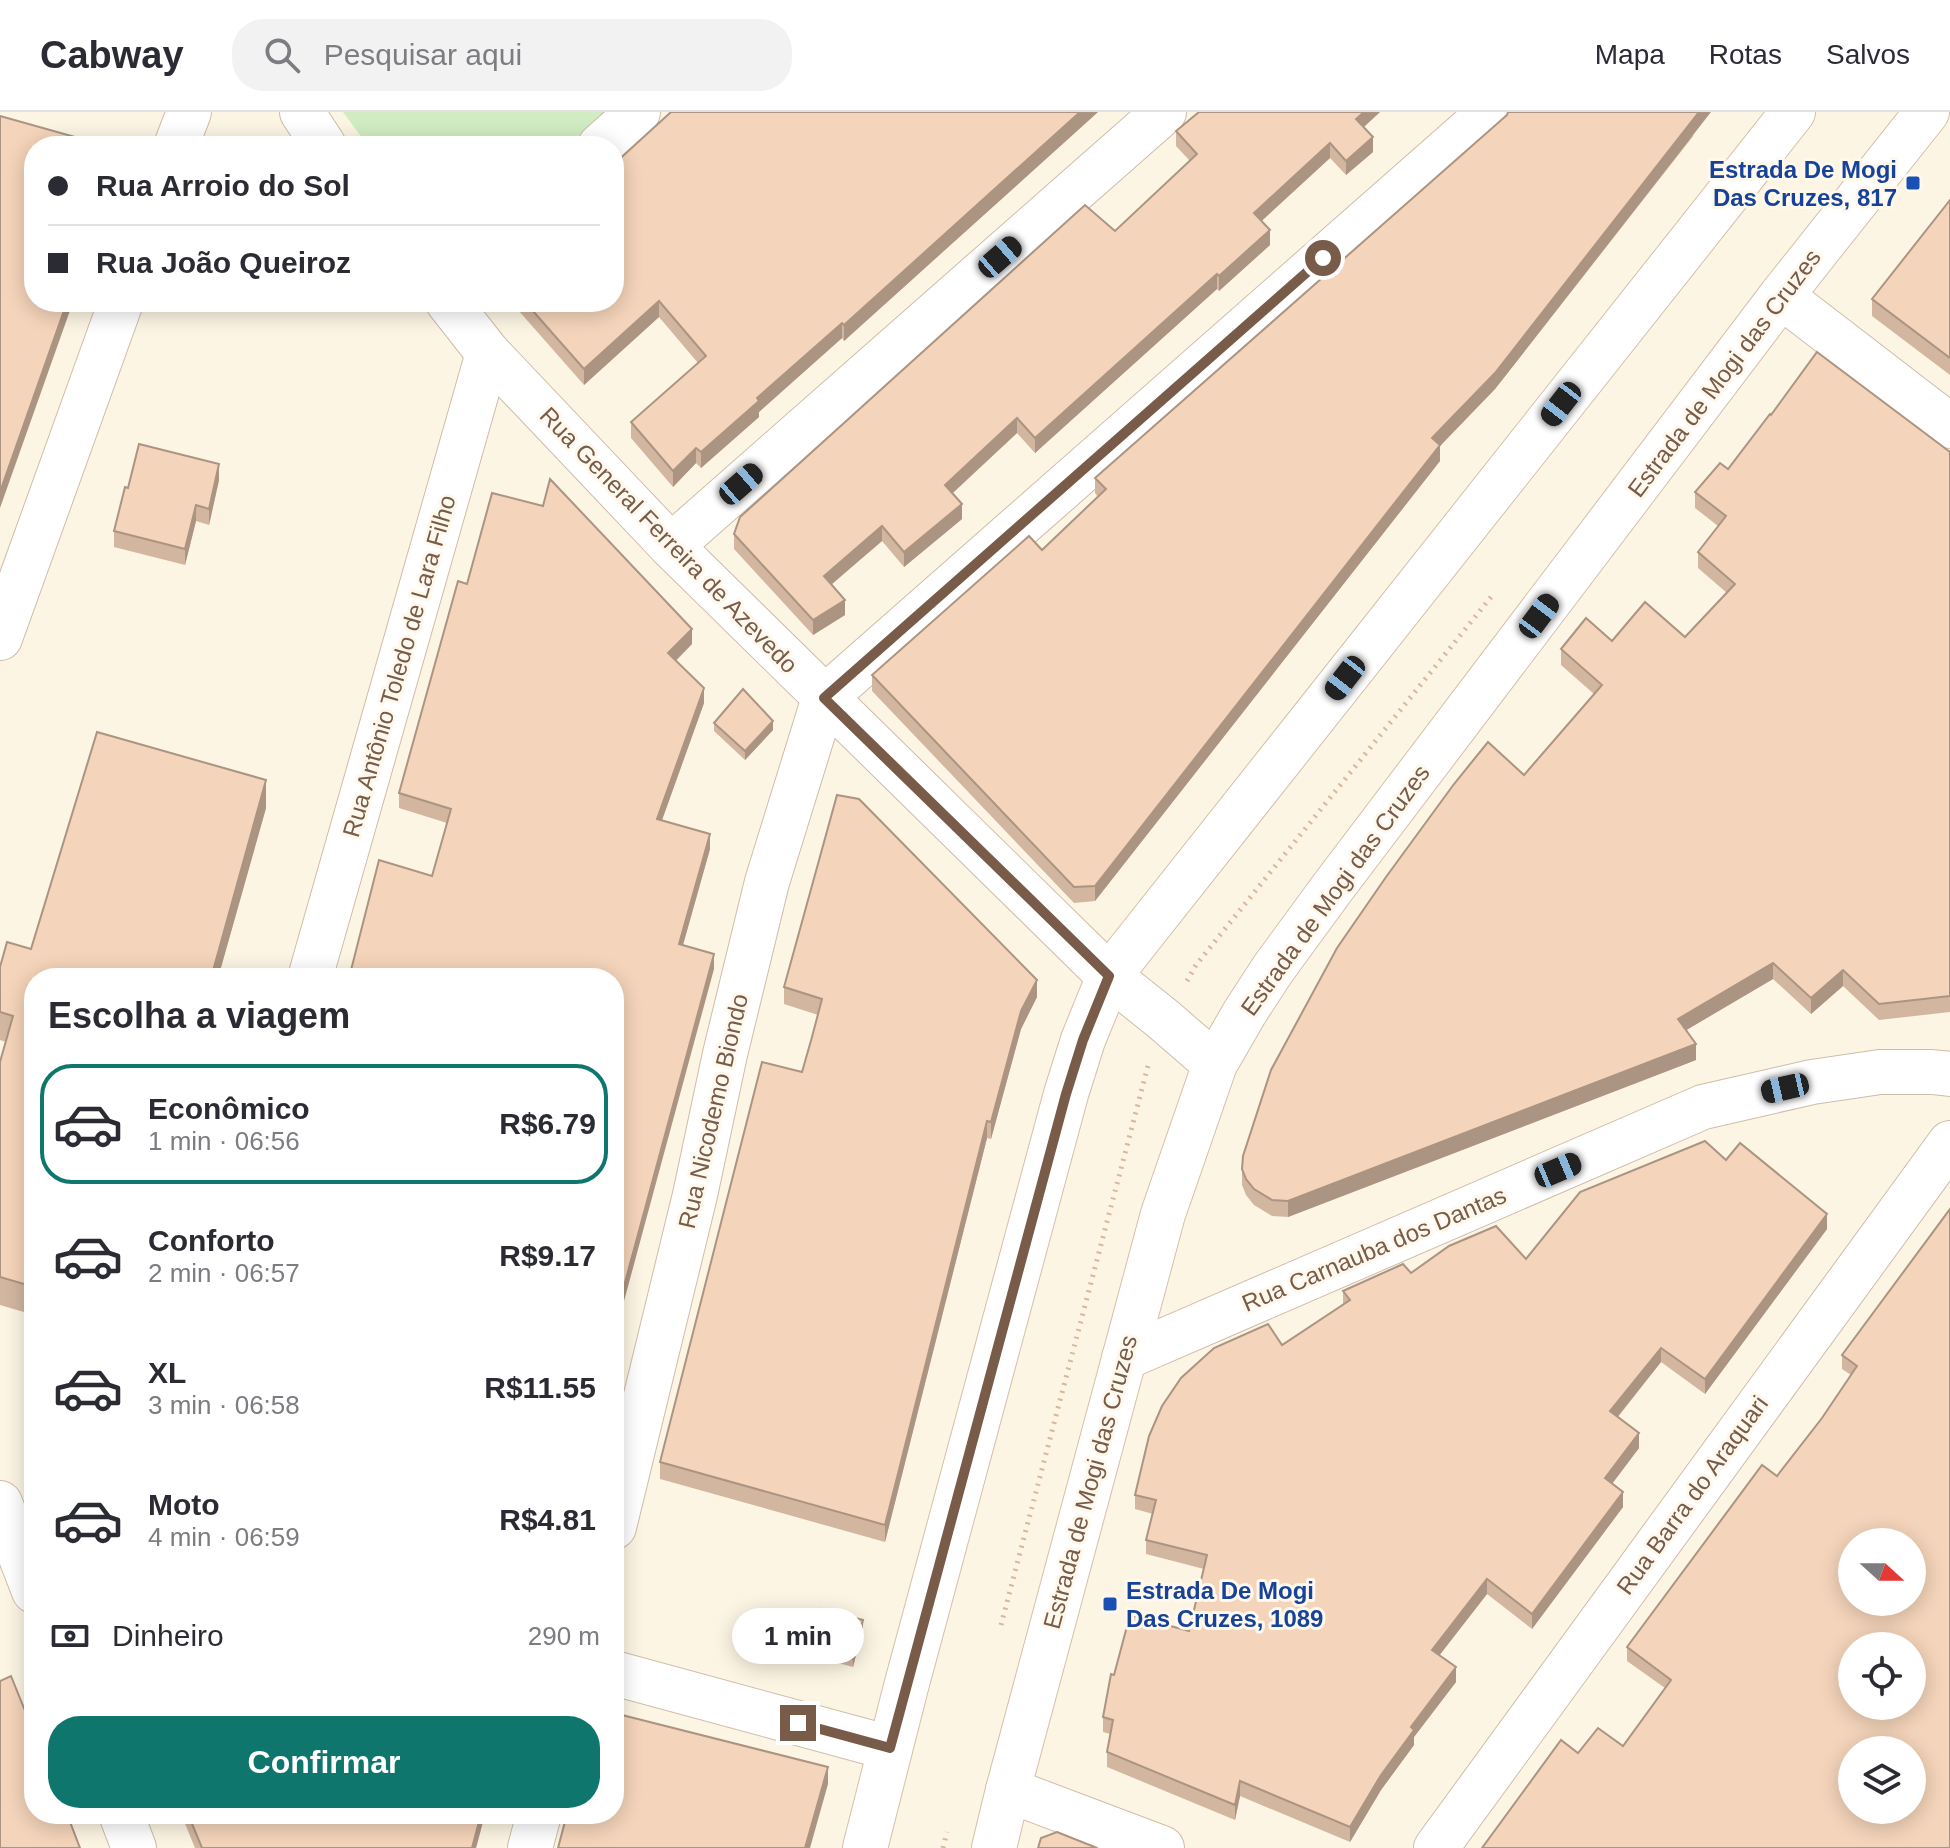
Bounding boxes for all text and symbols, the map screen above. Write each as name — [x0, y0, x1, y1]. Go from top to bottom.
search box — [232, 19, 792, 91]
icon: search — [260, 33, 304, 77]
text: Cabway — [40, 34, 184, 76]
text: Pesquisar aqui — [324, 38, 522, 71]
text: Mapa — [1595, 39, 1665, 70]
text: Rotas — [1709, 39, 1782, 70]
text: Salvos — [1826, 39, 1910, 70]
place label: Estrada De Mogi Das Cruzes, 817 — [1709, 156, 1897, 211]
text: Rua Arroio do Sol — [96, 169, 350, 202]
marker: Estrada De Mogi Das Cruzes, 817 — [1904, 174, 1922, 192]
car — [974, 232, 1026, 282]
route start — [1305, 240, 1341, 276]
street label: Estrada de Mogi das Cruzes — [1622, 244, 1826, 502]
text: Rua João Queiroz — [96, 246, 351, 279]
car — [1537, 378, 1585, 430]
street label: Rua General Ferreira de Azevedo — [535, 402, 803, 678]
car — [715, 459, 767, 509]
street label: Rua Antônio Toledo de Lara Filho — [337, 492, 461, 840]
car — [1515, 590, 1563, 642]
car — [1321, 652, 1369, 704]
street label: Estrada de Mogi das Cruzes — [1235, 760, 1435, 1020]
street label: Rua Nicodemo Biondo — [673, 991, 753, 1231]
text: Escolha a viagem — [48, 995, 350, 1036]
car — [1759, 1071, 1811, 1105]
icon: car — [52, 1088, 124, 1160]
text: Econômico — [148, 1092, 310, 1125]
text: R$6.79 — [499, 1107, 596, 1140]
text: 1 min · 06:56 — [148, 1126, 300, 1156]
car — [1531, 1150, 1585, 1190]
street label: Rua Carnauba dos Dantas — [1238, 1181, 1510, 1317]
icon: car — [52, 1220, 124, 1292]
text: Conforto — [148, 1224, 275, 1257]
text: R$9.17 — [499, 1239, 596, 1272]
text: 2 min · 06:57 — [148, 1258, 300, 1288]
street label: Estrada de Mogi das Cruzes — [1038, 1332, 1142, 1632]
icon: car — [52, 1352, 124, 1424]
text: XL — [148, 1356, 186, 1389]
text: R$11.55 — [484, 1371, 596, 1404]
text: 3 min · 06:58 — [148, 1390, 300, 1420]
street label: Rua Barra do Araquari — [1611, 1390, 1773, 1600]
icon: car — [52, 1484, 124, 1556]
text: Moto — [148, 1488, 220, 1521]
text: R$4.81 — [499, 1503, 596, 1536]
text: 4 min · 06:59 — [148, 1522, 300, 1552]
north arrow — [1838, 1528, 1926, 1616]
map controls — [1838, 1528, 1926, 1824]
place label: Estrada De Mogi Das Cruzes, 1089 — [1126, 1577, 1323, 1632]
marker: Estrada De Mogi Das Cruzes, 1089 — [1101, 1595, 1119, 1613]
callout: 1 min — [732, 1607, 864, 1663]
icon: cash — [48, 1614, 92, 1658]
text: Dinheiro — [112, 1619, 224, 1652]
text: 290 m — [528, 1621, 600, 1651]
text: 1 min — [764, 1621, 832, 1651]
button: locate — [1838, 1632, 1926, 1720]
route end — [780, 1705, 816, 1741]
button: Confirmar — [48, 1716, 600, 1808]
button: layers — [1838, 1736, 1926, 1824]

